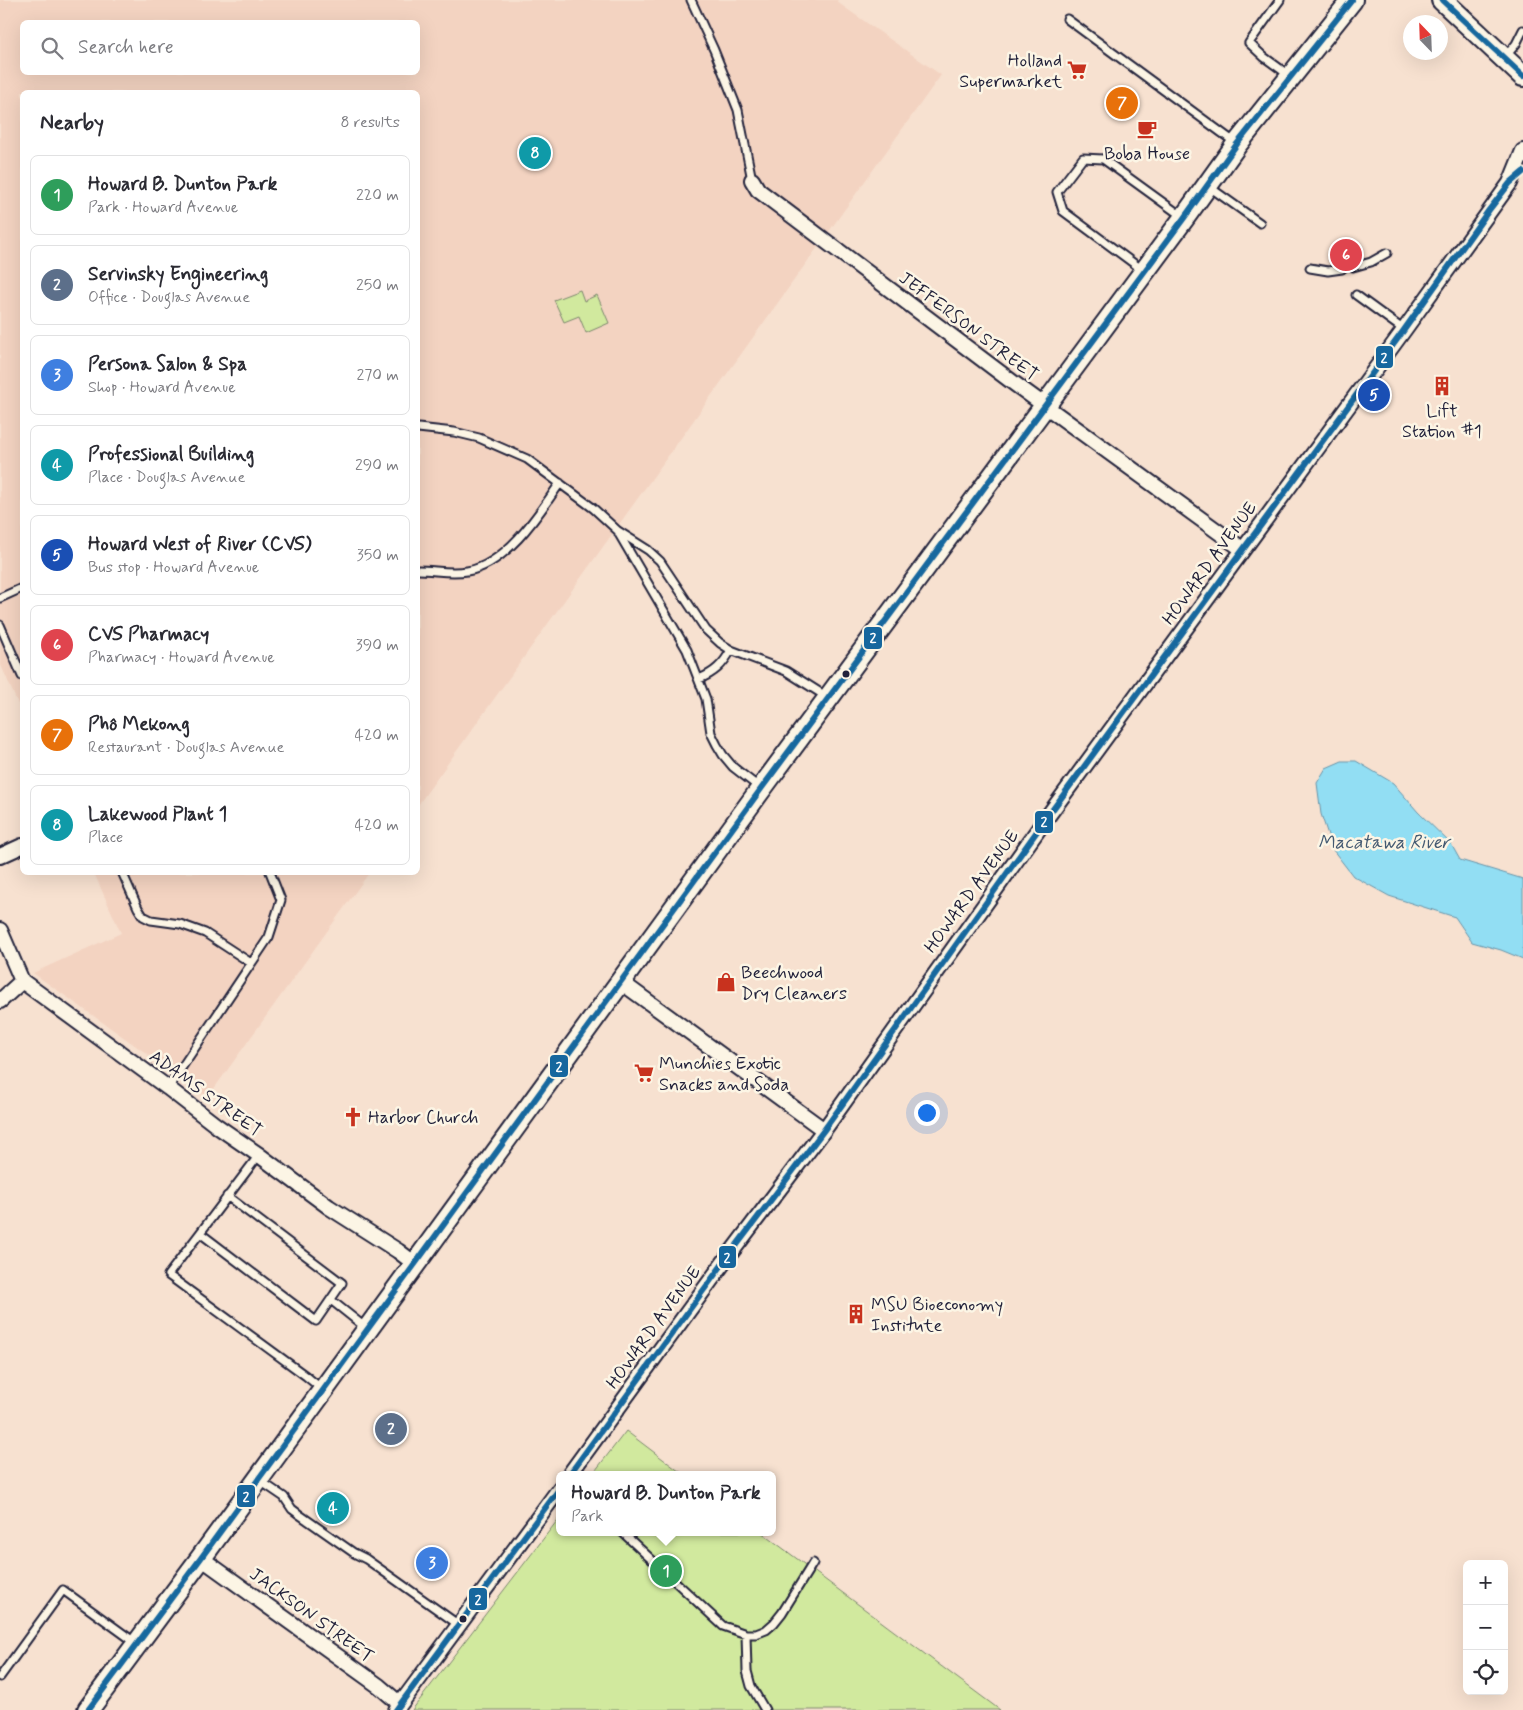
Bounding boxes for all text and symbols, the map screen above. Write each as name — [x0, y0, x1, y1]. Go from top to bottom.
north arrow — [1403, 15, 1448, 60]
search box — [20, 20, 420, 75]
icon: search — [38, 34, 66, 62]
text: Search here — [78, 35, 174, 60]
place label: Holland Supermarket — [959, 49, 1062, 94]
supermarket icon: Holland Supermarket — [1066, 59, 1088, 81]
pin: 7 — [1106, 84, 1138, 122]
text: Nearby — [40, 109, 104, 137]
text: 8 results — [340, 112, 400, 133]
cafe icon: Boba House — [1136, 118, 1158, 140]
pin: 8 — [519, 134, 551, 172]
place label: Boba House — [1104, 142, 1190, 166]
text: Howard B. Dunton Park — [88, 172, 277, 197]
text: 1 — [53, 185, 61, 206]
text: 220 m — [356, 185, 399, 206]
text: Park · Howard Avenue — [88, 197, 238, 218]
pin: 6 — [1330, 236, 1362, 274]
text: Servinsky Engineering — [88, 262, 268, 287]
street label: JEFFERSON STREET — [894, 266, 1043, 387]
text: 2 — [53, 275, 61, 296]
text: 250 m — [356, 275, 399, 296]
text: Office · Douglas Avenue — [88, 287, 250, 308]
line badge: 2 — [1375, 345, 1394, 369]
text: 2 — [1381, 349, 1388, 367]
text: Persona Salon & Spa — [88, 352, 247, 377]
text: 3 — [53, 365, 61, 386]
text: 270 m — [356, 365, 399, 386]
building icon: Lift Station #1 — [1431, 375, 1453, 397]
pin: 5 — [1358, 376, 1390, 414]
text: Shop · Howard Avenue — [88, 377, 236, 398]
place label: Lift Station #1 — [1402, 399, 1482, 444]
text: Professional Building — [88, 442, 254, 467]
text: 4 — [52, 455, 62, 476]
text: 290 m — [355, 455, 399, 476]
text: Place · Douglas Avenue — [88, 467, 245, 488]
street label: HOWARD AVENUE — [1157, 497, 1263, 630]
text: Howard West of River (CVS) — [88, 532, 311, 557]
text: 5 — [52, 545, 62, 566]
text: 350 m — [357, 545, 399, 566]
text: Bus stop · Howard Avenue — [88, 557, 259, 578]
text: CVS Pharmacy — [88, 622, 209, 647]
line badge: 2 — [863, 626, 883, 650]
text: 2 — [870, 629, 877, 647]
text: 6 — [53, 635, 61, 656]
text: 390 m — [356, 635, 399, 656]
text: Pharmacy · Howard Avenue — [88, 647, 275, 668]
unlabelled marker — [841, 669, 851, 679]
text: Phô Mekong — [88, 712, 190, 737]
text: 7 — [52, 725, 62, 746]
text: 420 m — [355, 725, 399, 746]
text: Restaurant · Douglas Avenue — [88, 737, 284, 758]
text: Lakewood Plant 1 — [88, 802, 227, 827]
line badge: 2 — [1034, 810, 1054, 834]
text: 2 — [1041, 813, 1048, 831]
text: 8 — [52, 815, 62, 836]
text: 420 m — [355, 815, 399, 836]
street label: HOWARD AVENUE — [919, 825, 1025, 958]
text: Place — [88, 827, 123, 848]
water label: Macatawa River — [1318, 830, 1452, 855]
place label: Beechwood Dry Cleaners — [741, 961, 847, 1006]
shop icon: Beechwood Dry Cleaners — [715, 971, 737, 993]
street label: ADAMS STREET — [144, 1045, 267, 1143]
place label: Munchies Exotic Snacks and Soda — [659, 1052, 789, 1097]
line badge: 2 — [549, 1054, 569, 1078]
text: 2 — [556, 1058, 563, 1076]
supermarket icon: Munchies Exotic Snacks and Soda — [633, 1062, 655, 1084]
your location — [914, 1100, 940, 1126]
church icon: Harbor Church — [342, 1106, 364, 1128]
place label: Harbor Church — [368, 1106, 478, 1130]
line badge: 2 — [718, 1245, 737, 1269]
text: 2 — [724, 1249, 731, 1267]
street label: HOWARD AVENUE — [601, 1261, 707, 1394]
place label: MSU Bioeconomy Institute — [871, 1293, 1003, 1338]
building icon: MSU Bioeconomy Institute — [845, 1303, 867, 1325]
pin: 2 — [375, 1410, 407, 1448]
popup — [556, 1471, 776, 1536]
text: Howard B. Dunton Park — [571, 1481, 761, 1506]
line badge: 2 — [236, 1484, 256, 1508]
text: 2 — [243, 1488, 250, 1506]
pin: 4 — [317, 1489, 349, 1527]
text: Park — [571, 1506, 603, 1527]
pin: 3 — [416, 1544, 448, 1582]
pin: 1 — [650, 1552, 682, 1590]
map controls — [1463, 1560, 1508, 1695]
button: + — [1463, 1560, 1508, 1605]
street label: JACKSON STREET — [244, 1563, 378, 1669]
line badge: 2 — [468, 1587, 488, 1611]
text: 2 — [475, 1591, 482, 1609]
button: − — [1463, 1605, 1508, 1650]
unlabelled marker — [458, 1614, 468, 1624]
button: locate — [1463, 1650, 1508, 1695]

